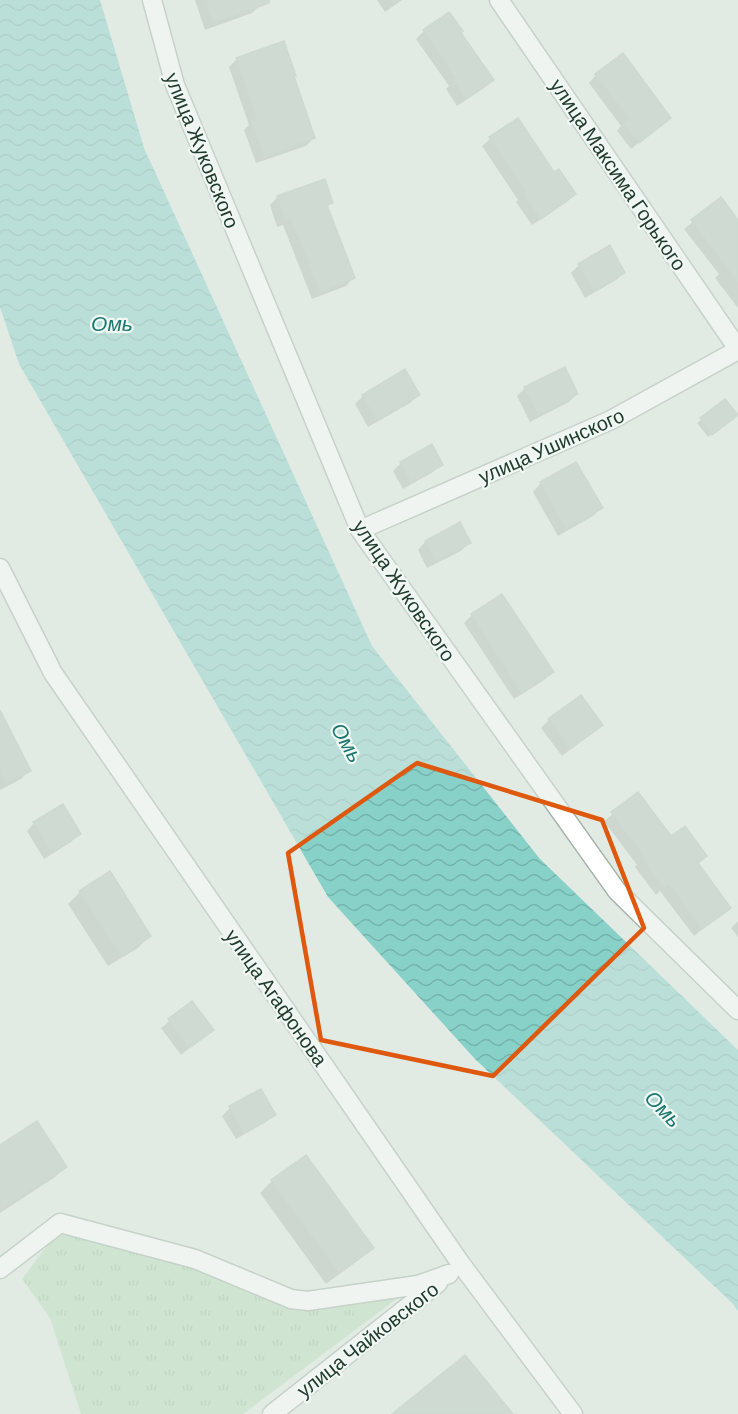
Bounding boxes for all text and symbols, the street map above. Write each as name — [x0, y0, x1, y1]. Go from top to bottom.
street label: улица Жуковского — [161, 69, 245, 231]
street label: улица Максима Горького — [546, 74, 692, 274]
water label: Омь — [91, 310, 133, 335]
street label: улица Ушинского — [474, 402, 628, 488]
street label: улица Жуковского — [349, 515, 461, 665]
water label: Омь — [327, 718, 369, 766]
street label: улица Агафонова — [221, 924, 334, 1071]
water label: Омь — [640, 1084, 688, 1132]
street label: улица Чайковского — [291, 1276, 443, 1402]

